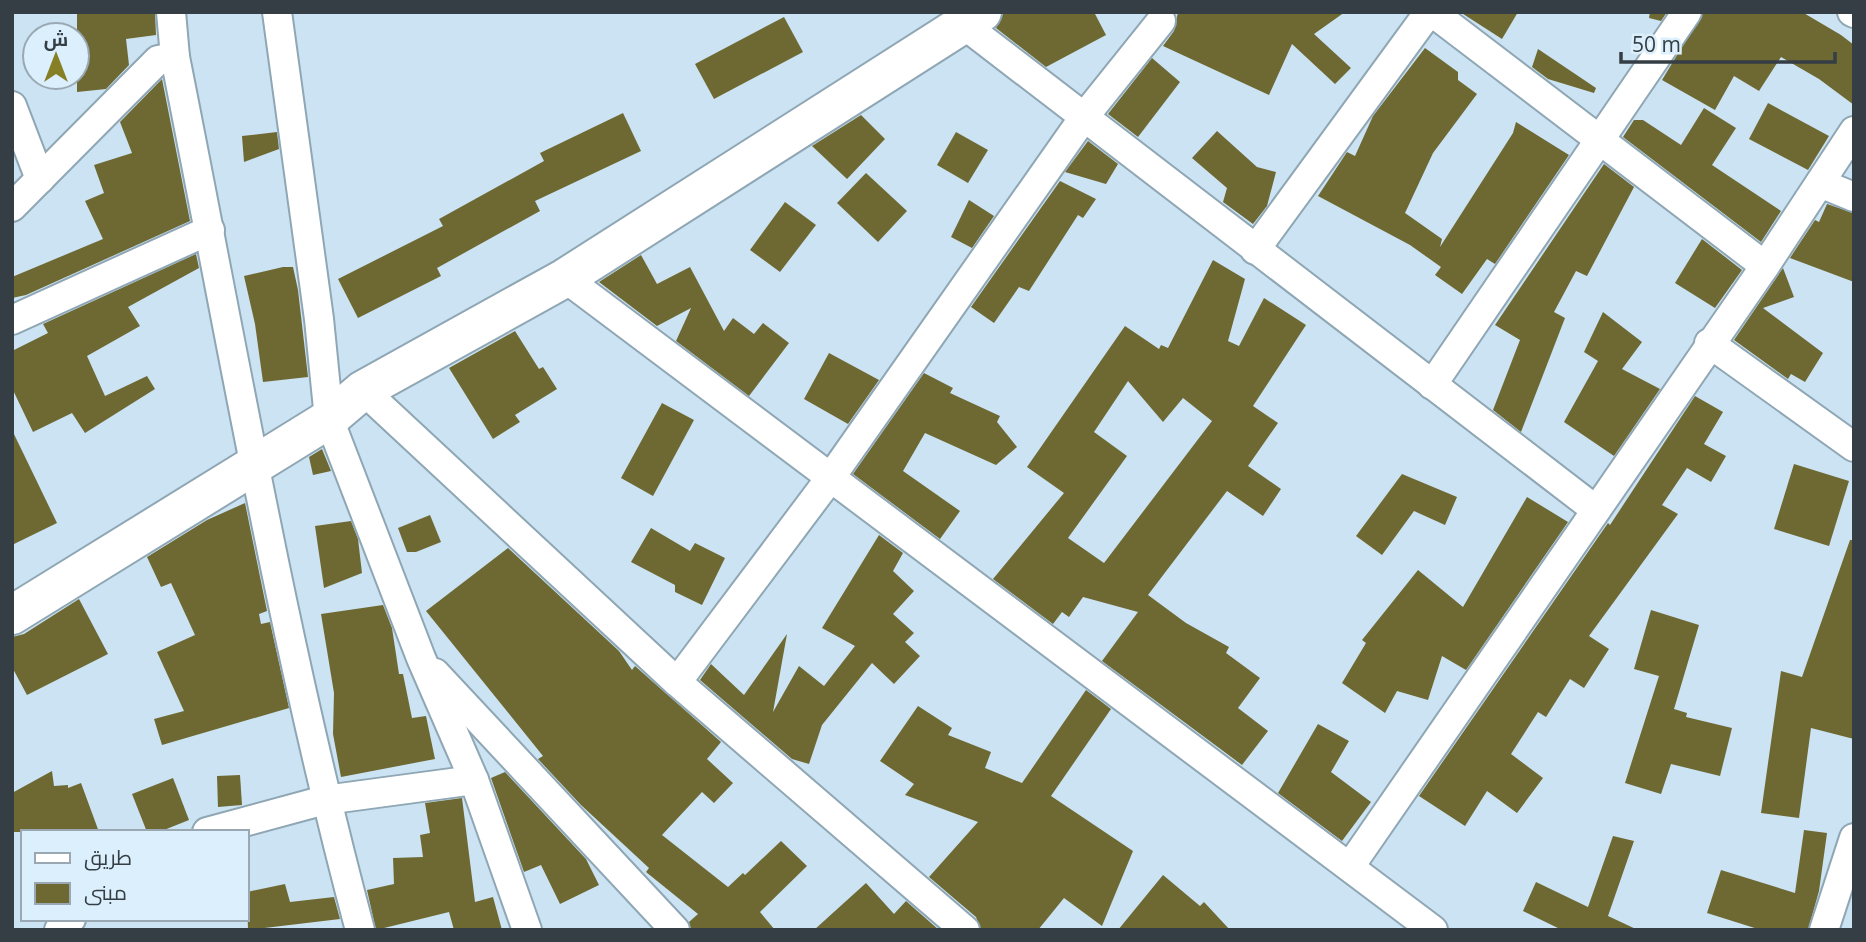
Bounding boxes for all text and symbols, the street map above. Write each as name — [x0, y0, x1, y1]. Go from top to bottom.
north arrow — [21, 21, 91, 91]
scale bar — [1621, 21, 1834, 65]
text: ش — [44, 26, 68, 52]
text: 50 m — [1632, 30, 1681, 58]
legend — [21, 830, 248, 921]
text: طريق — [84, 843, 132, 871]
text: مبنى — [84, 878, 127, 906]

